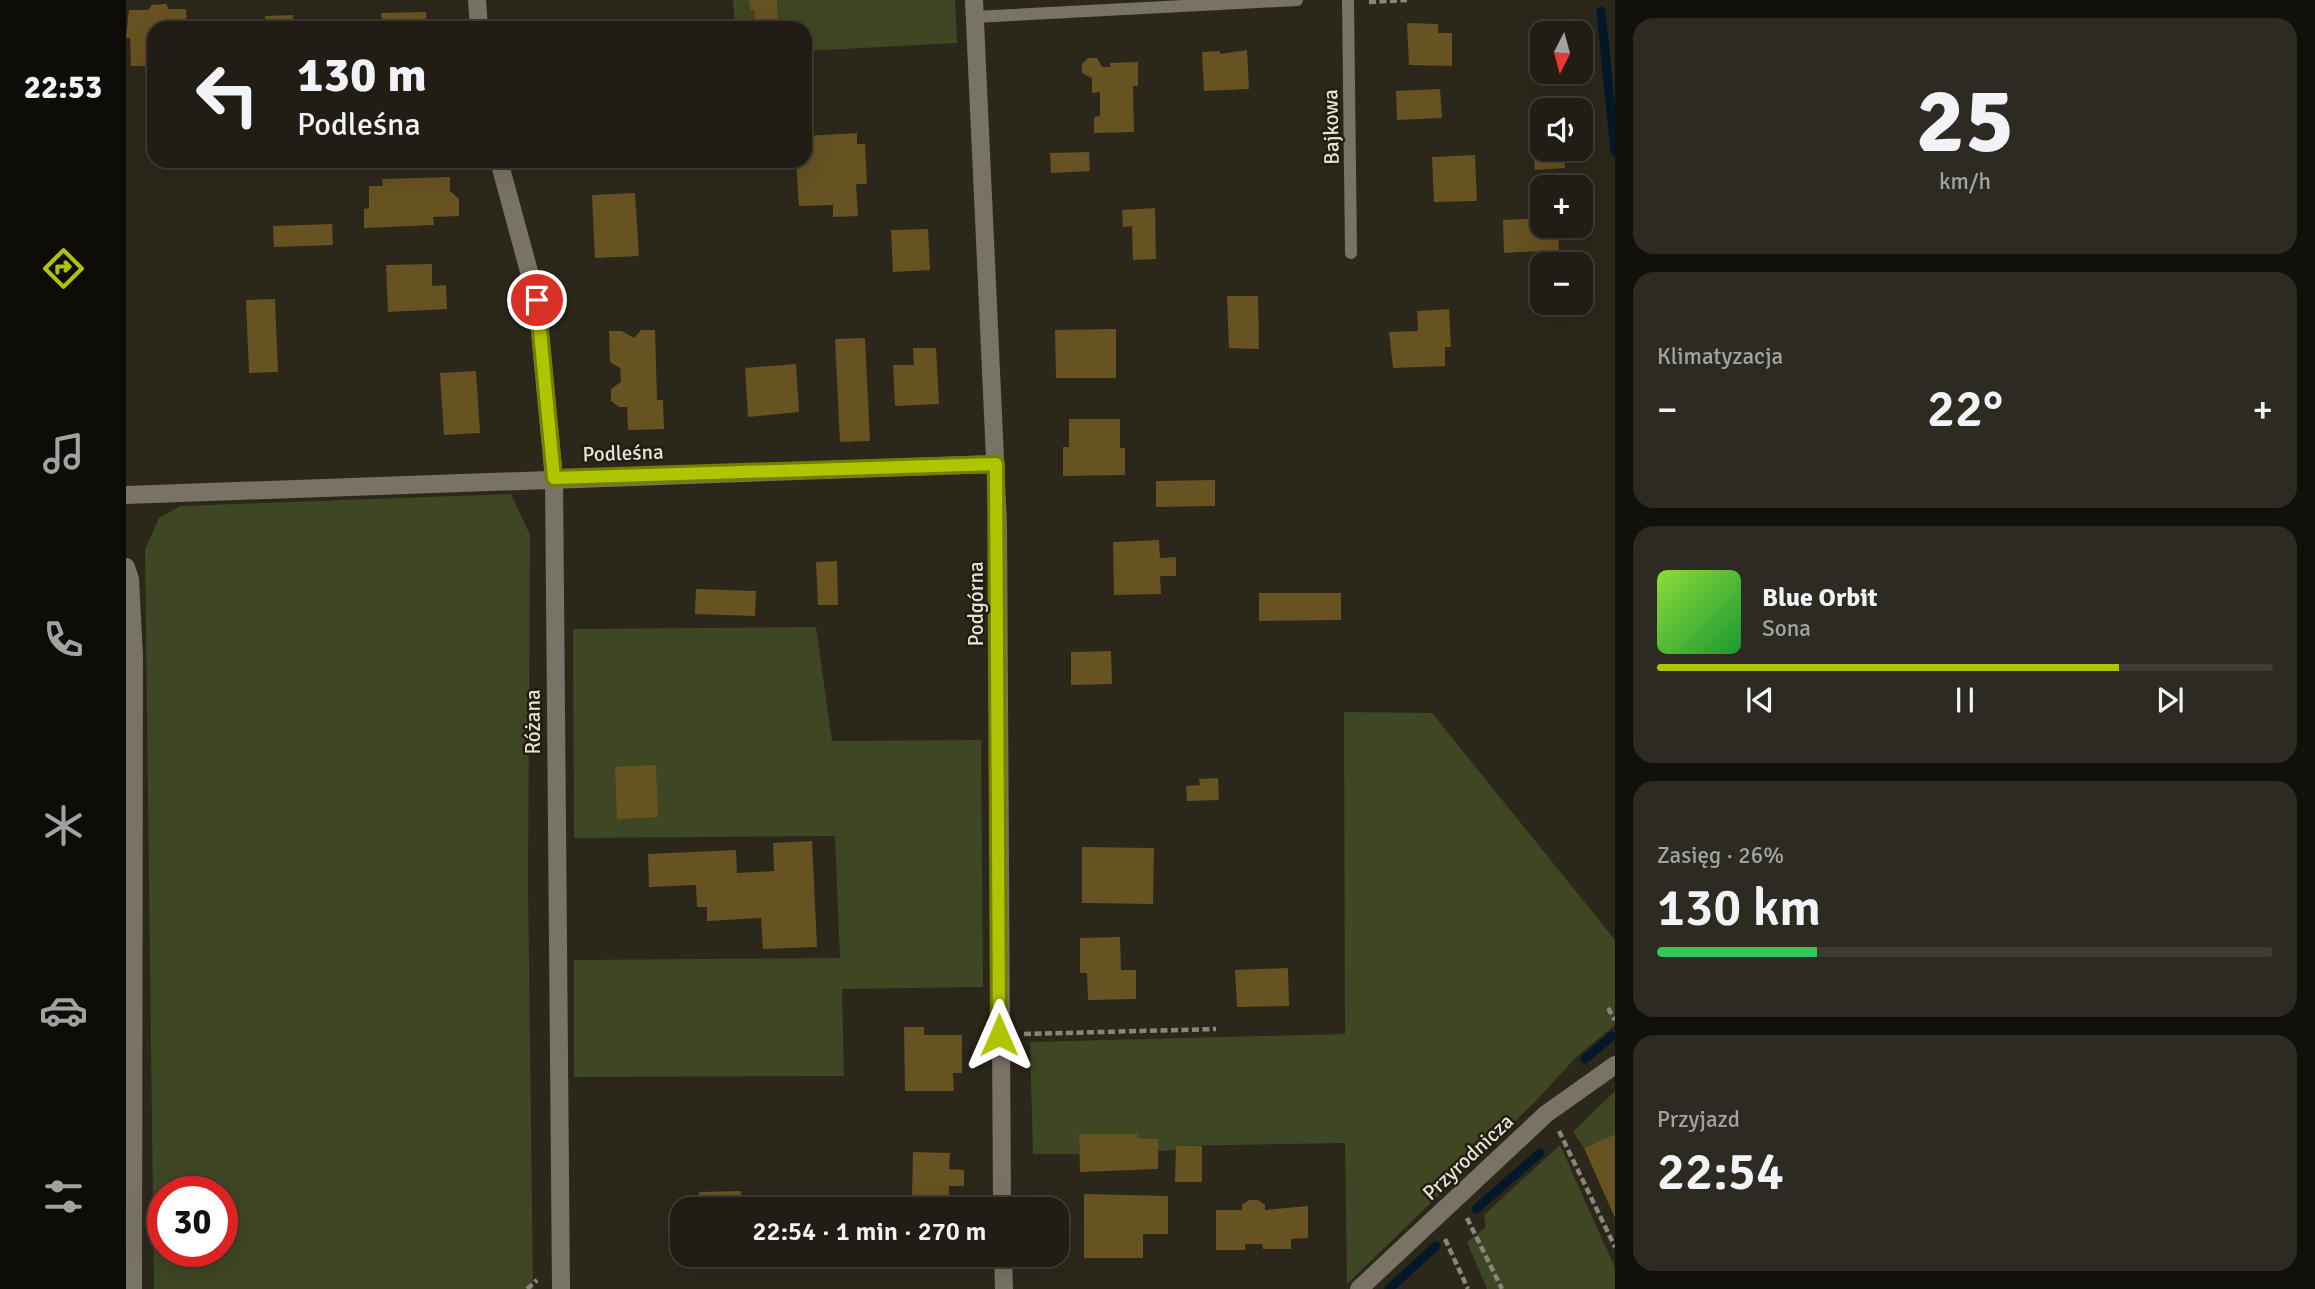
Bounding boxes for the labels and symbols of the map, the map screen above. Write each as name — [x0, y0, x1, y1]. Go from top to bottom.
north arrow — [1530, 21, 1592, 84]
street label: Bajkowa — [1317, 89, 1345, 165]
pin — [507, 270, 567, 330]
street label: Podleśna — [582, 439, 664, 467]
street label: Podgórna — [963, 561, 989, 647]
street label: Różana — [520, 689, 546, 755]
position arrow — [962, 998, 1036, 1072]
street label: Przyrodnicza — [1417, 1108, 1519, 1206]
speed limit sign: 30 — [147, 1176, 238, 1267]

